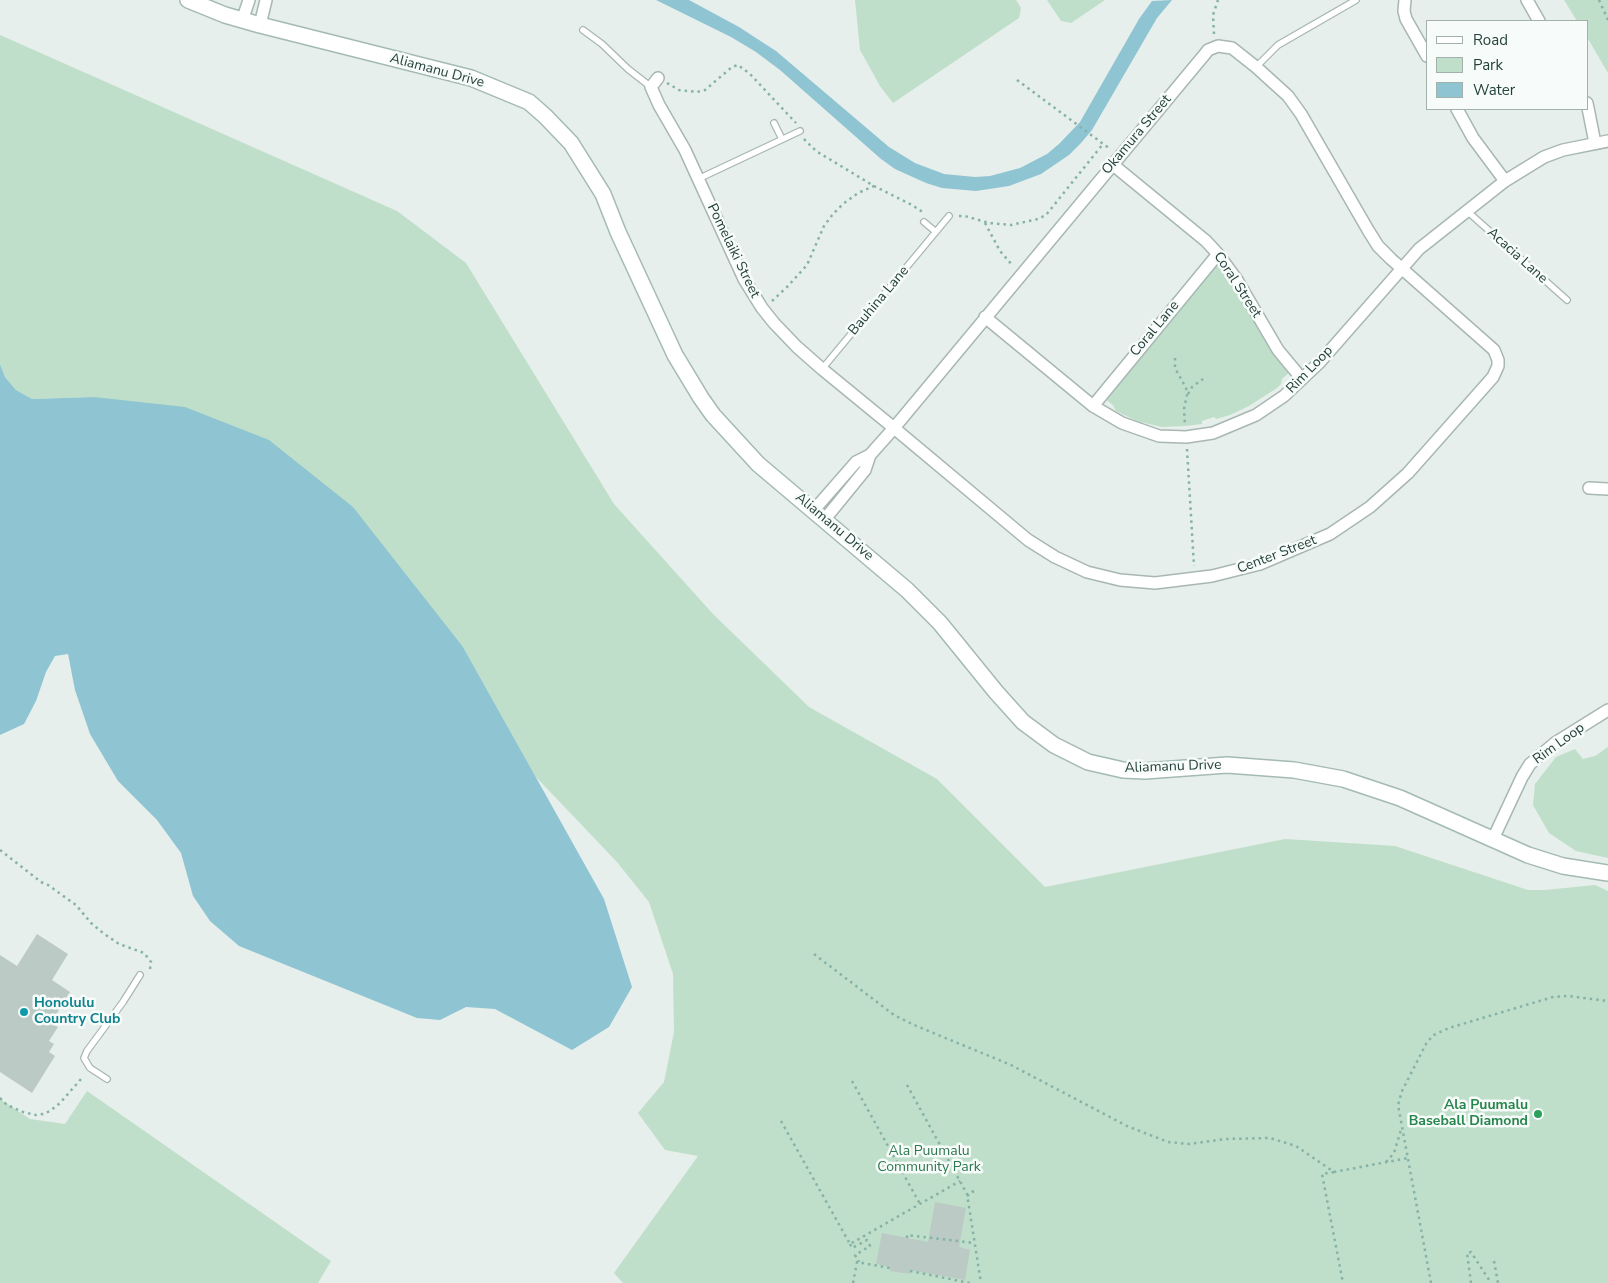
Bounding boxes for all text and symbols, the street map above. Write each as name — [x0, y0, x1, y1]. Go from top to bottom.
legend — [1426, 20, 1588, 110]
text: Road — [1473, 30, 1508, 50]
street label: Aliamanu Drive — [388, 50, 486, 92]
text: Park — [1473, 55, 1503, 75]
text: Water — [1473, 80, 1515, 100]
street label: Okamura Street — [1099, 92, 1175, 178]
street label: Pomelaiki Street — [703, 201, 763, 301]
street label: Acacia Lane — [1483, 225, 1551, 287]
street label: Coral Street — [1210, 249, 1264, 321]
street label: Bauhina Lane — [845, 263, 913, 339]
street label: Coral Lane — [1127, 298, 1183, 360]
street label: Rim Loop — [1283, 343, 1337, 397]
street label: Aliamanu Drive — [791, 489, 877, 565]
street label: Center Street — [1235, 532, 1319, 578]
street label: Rim Loop — [1530, 720, 1588, 768]
street label: Aliamanu Drive — [1124, 757, 1222, 777]
place label: Honolulu Country Club — [34, 996, 120, 1028]
marker: Honolulu Country Club — [18, 1006, 30, 1018]
place label: Ala Puumalu Baseball Diamond — [1409, 1098, 1528, 1130]
marker: Ala Puumalu Baseball Diamond — [1532, 1108, 1544, 1120]
park label: Ala Puumalu Community Park — [877, 1144, 981, 1176]

